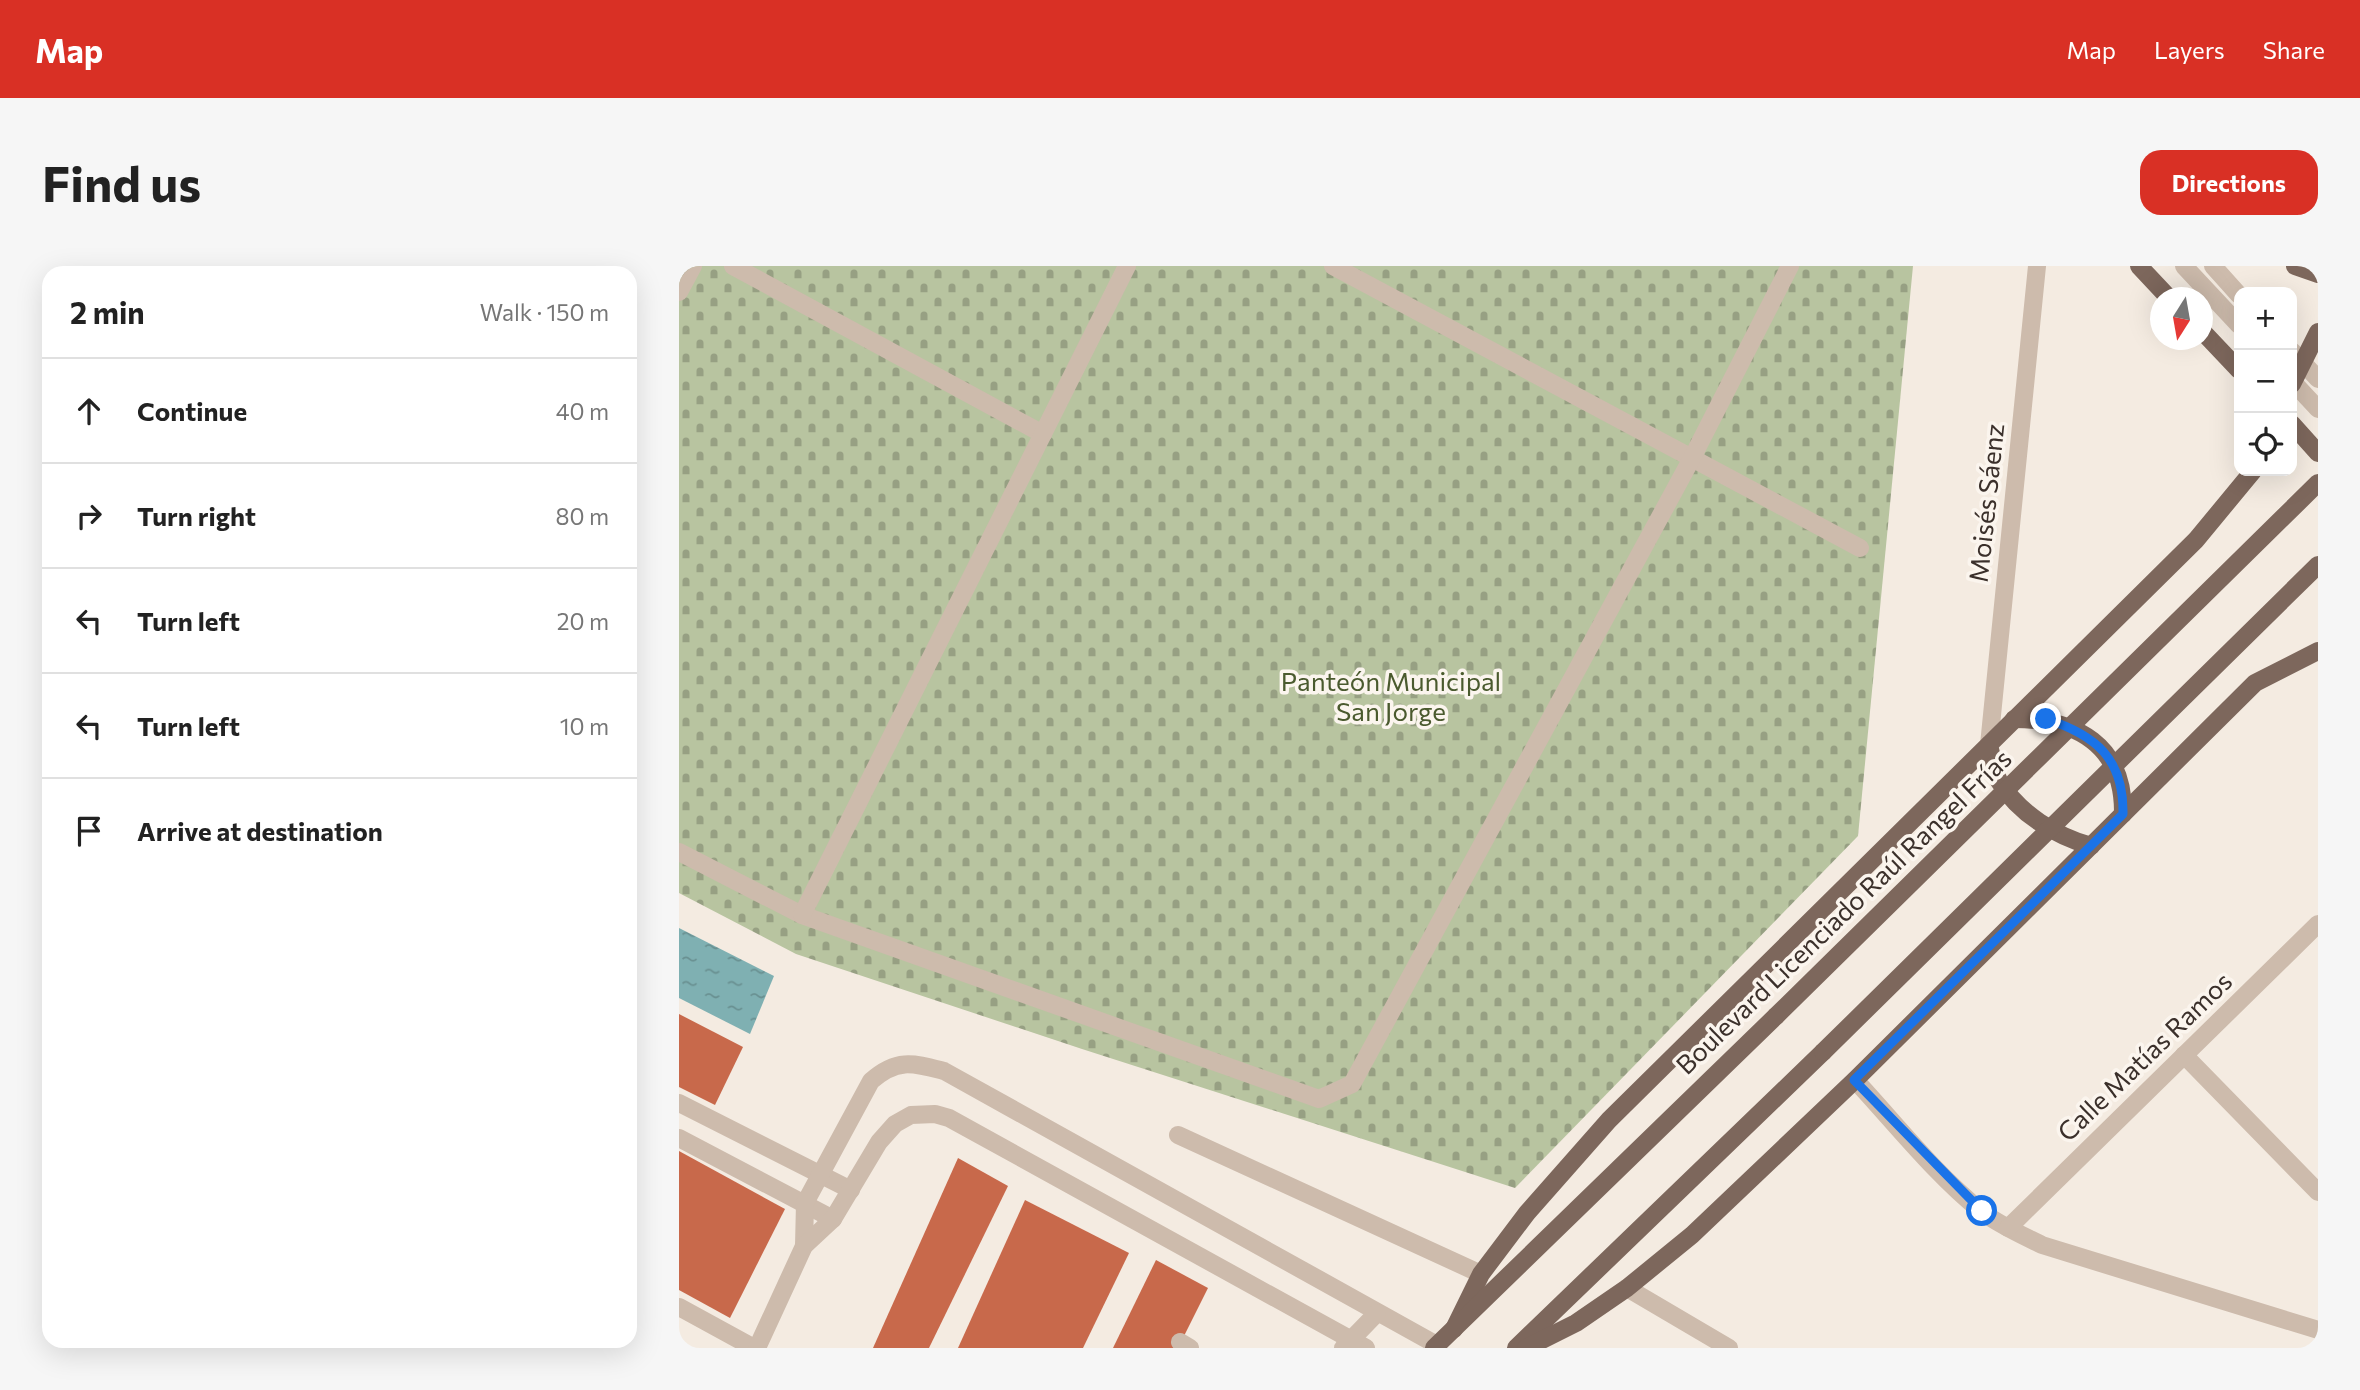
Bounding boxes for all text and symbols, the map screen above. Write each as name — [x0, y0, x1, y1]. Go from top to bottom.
text: Map — [35, 29, 103, 70]
text: Map — [2067, 35, 2116, 64]
text: Layers — [2154, 35, 2225, 64]
text: Share — [2263, 35, 2325, 64]
button: Directions — [2140, 150, 2318, 215]
text: Find us — [42, 152, 201, 212]
north arrow — [2150, 287, 2213, 350]
map controls — [2234, 287, 2297, 476]
button: + — [2234, 287, 2297, 350]
text: 2 min — [70, 293, 145, 330]
text: Walk · 150 m — [480, 298, 609, 326]
button: − — [2234, 350, 2297, 413]
icon: ahead — [70, 392, 108, 430]
text: Continue — [137, 395, 247, 426]
text: 40 m — [556, 397, 609, 425]
button: locate — [2234, 413, 2297, 476]
street label: Moisés Sáenz — [1962, 422, 2009, 584]
icon: right — [70, 497, 108, 535]
text: Turn right — [137, 500, 256, 531]
text: 80 m — [556, 502, 609, 530]
icon: left — [70, 602, 108, 640]
text: Turn left — [137, 605, 240, 636]
text: 20 m — [557, 607, 609, 635]
park label: Panteón Municipal San Jorge — [1281, 665, 1501, 726]
route end — [2030, 703, 2061, 734]
icon: left — [70, 707, 108, 745]
text: Turn left — [137, 710, 240, 741]
text: 10 m — [560, 712, 609, 740]
street label: Boulevard Licenciado Raúl Rangel Frías — [1669, 742, 2017, 1080]
icon: arrive — [70, 812, 108, 850]
text: Arrive at destination — [137, 815, 383, 846]
street label: Calle Matías Ramos — [2050, 965, 2237, 1147]
route start — [1966, 1195, 1997, 1226]

